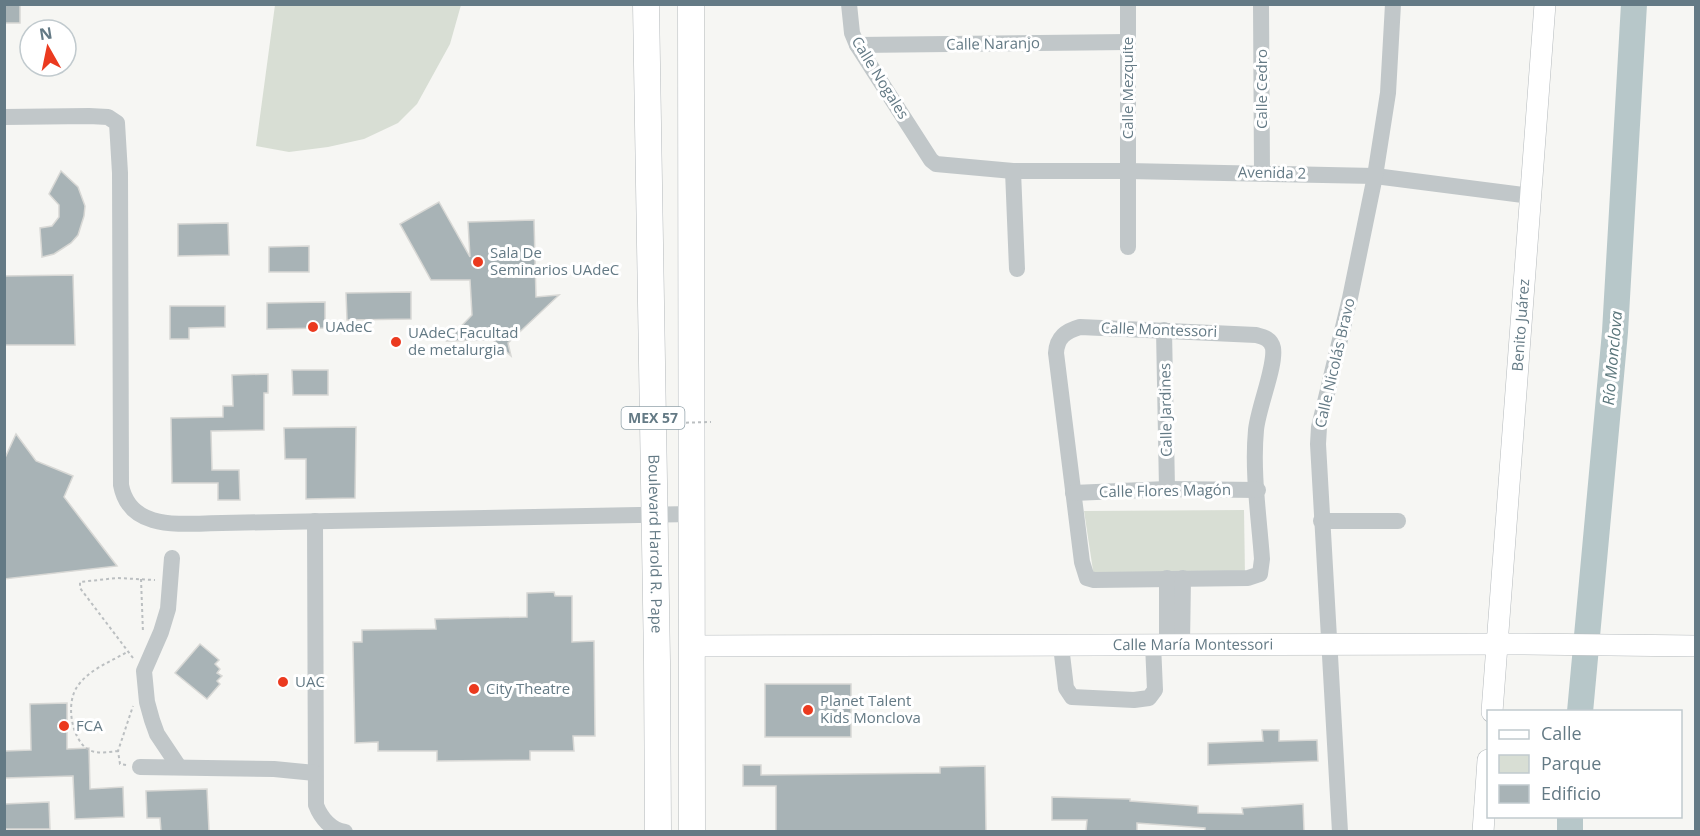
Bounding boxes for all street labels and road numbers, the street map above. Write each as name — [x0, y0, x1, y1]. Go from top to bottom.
street label: Calle Nogales — [848, 32, 914, 123]
street label: Calle Naranjo — [946, 32, 1040, 54]
street label: Calle Mezquite — [1117, 37, 1137, 139]
street label: Calle Cedro — [1251, 49, 1271, 129]
street label: Avenida 2 — [1238, 161, 1306, 183]
street label: Benito Juárez — [1507, 278, 1533, 372]
street label: Calle Nicolás Bravo — [1309, 296, 1359, 430]
street label: Calle Montessori — [1101, 317, 1218, 341]
street label: Calle Jardines — [1154, 363, 1176, 457]
road number: MEX 57 — [622, 407, 684, 429]
street label: Boulevard Harold R. Pape — [645, 454, 668, 633]
street label: Calle Flores Magón — [1099, 479, 1231, 501]
street label: Calle María Montessori — [1113, 634, 1273, 654]

